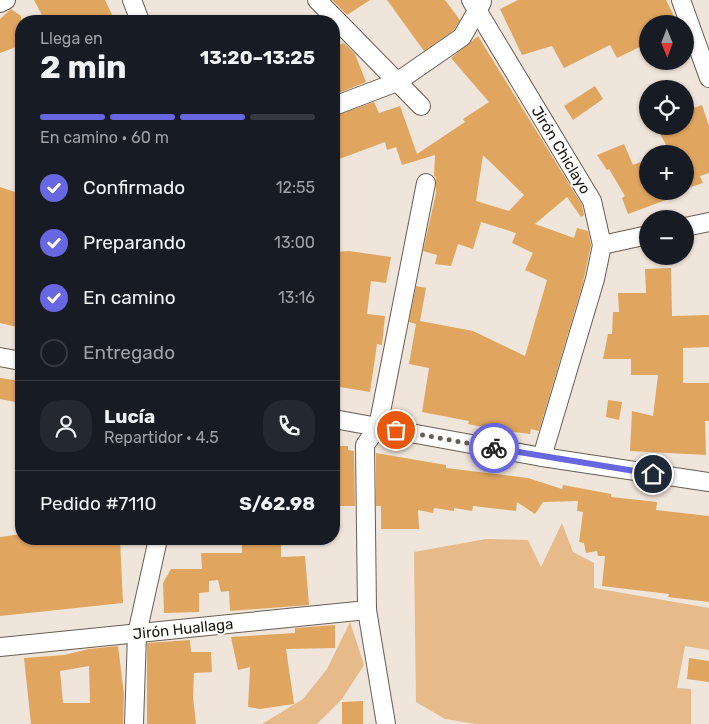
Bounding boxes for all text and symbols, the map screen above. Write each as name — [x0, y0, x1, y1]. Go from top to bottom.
north arrow — [639, 15, 694, 70]
map controls — [639, 15, 694, 265]
text: Llega en — [40, 29, 103, 48]
text: 13:20–13:25 — [200, 46, 315, 69]
text: 2 min — [40, 48, 127, 86]
button: locate — [639, 80, 694, 135]
street label: Jirón Chiclayo — [528, 103, 594, 197]
text: En camino · 60 m — [40, 128, 169, 147]
button: + — [639, 145, 694, 200]
icon: check — [40, 174, 68, 202]
text: Confirmado — [83, 176, 185, 199]
text: 12:55 — [276, 178, 315, 197]
button: − — [639, 210, 694, 265]
icon: check — [40, 229, 68, 257]
text: Preparando — [83, 231, 186, 254]
text: 13:00 — [274, 233, 315, 252]
icon: check — [40, 284, 68, 312]
text: En camino — [83, 286, 176, 309]
text: 13:16 — [278, 288, 315, 307]
text: Entregado — [83, 341, 175, 364]
button: person — [40, 400, 92, 452]
button: phone — [263, 400, 315, 452]
text: Lucía — [104, 405, 155, 428]
pin — [375, 409, 417, 451]
icon: bag — [382, 416, 410, 444]
courier — [469, 423, 519, 473]
text: Repartidor · 4.5 — [104, 428, 219, 447]
icon: bike — [480, 434, 508, 462]
pin — [632, 453, 674, 495]
icon: home — [639, 460, 667, 488]
text: Pedido #7110 — [40, 492, 157, 515]
text: S/62.98 — [239, 492, 315, 515]
street label: Jirón Huallaga — [132, 615, 234, 643]

